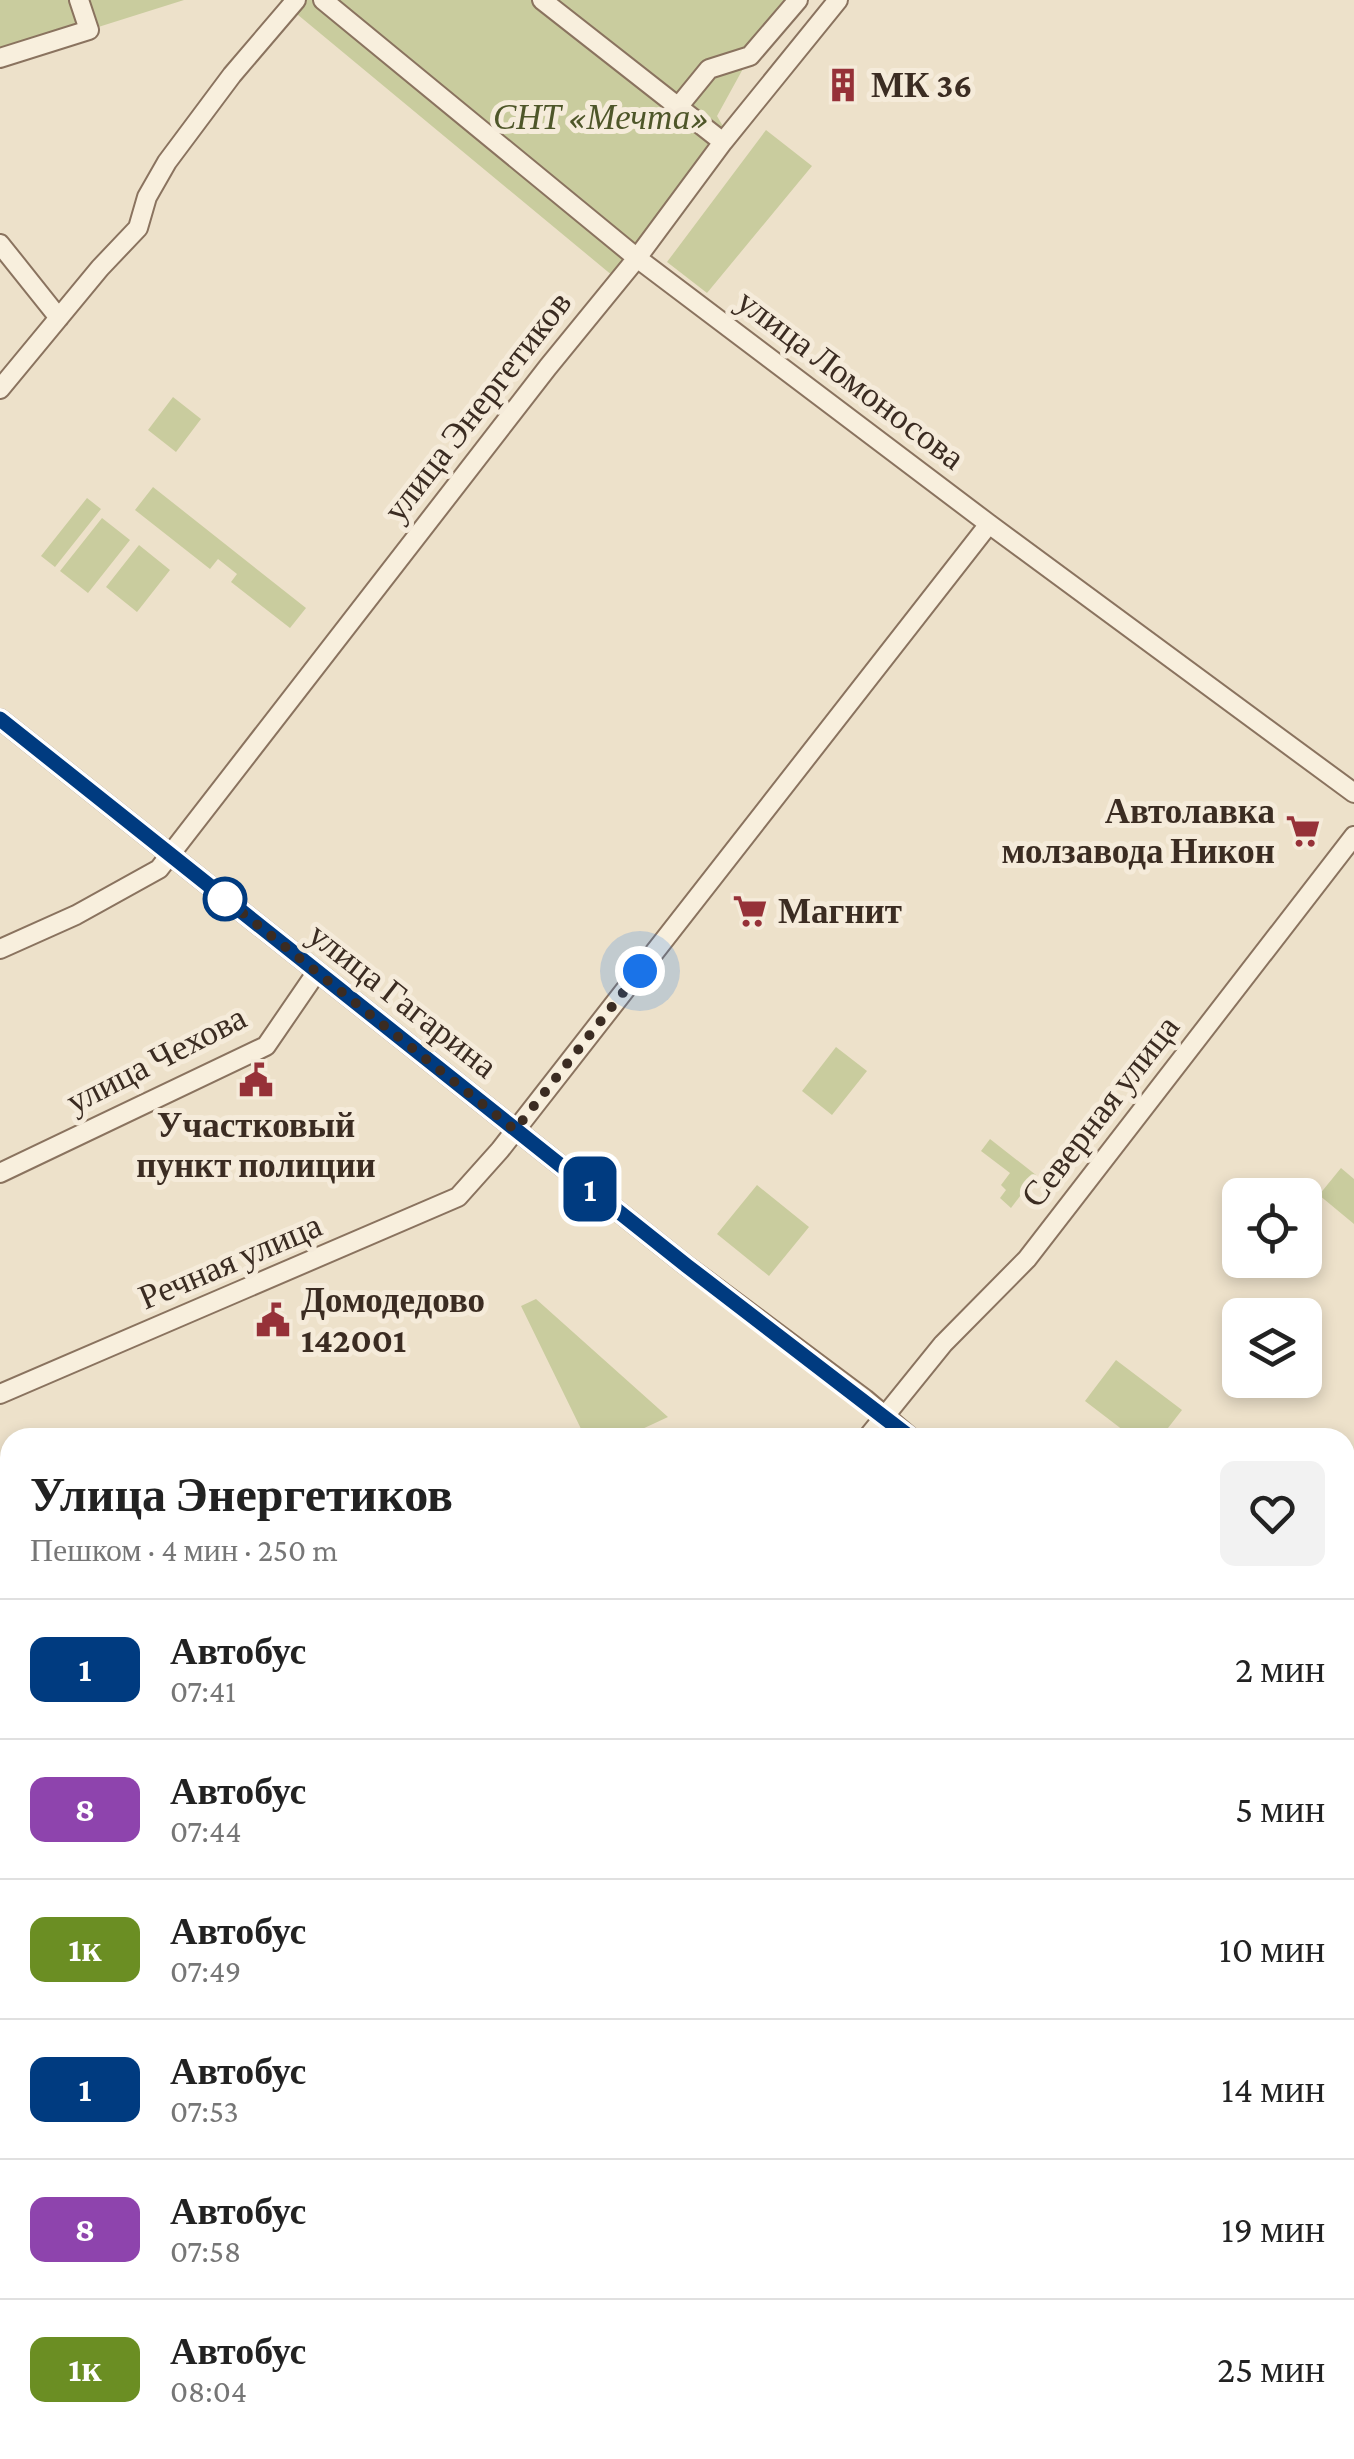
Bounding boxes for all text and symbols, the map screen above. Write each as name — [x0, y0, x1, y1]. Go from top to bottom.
building icon: МК 36 — [824, 66, 862, 104]
place label: МК 36 — [871, 66, 972, 105]
park label: СНТ «Мечта» — [493, 98, 709, 137]
street label: улица Ломоносова — [730, 281, 972, 478]
street label: улица Энергетиков — [376, 284, 579, 529]
place label: Автолавка молзавода Никон — [1002, 792, 1275, 871]
supermarket icon: Автолавка молзавода Никон — [1284, 812, 1322, 850]
unlabelled marker — [204, 878, 246, 920]
supermarket icon: Магнит — [731, 892, 769, 930]
place label: Магнит — [778, 892, 902, 931]
street label: улица Гагарина — [301, 915, 505, 1086]
your location — [615, 946, 665, 996]
street label: улица Чехова — [60, 997, 253, 1121]
street label: Северная улица — [1014, 1008, 1187, 1215]
public building icon: Участковый пункт полиции — [237, 1061, 275, 1099]
place label: Участковый пункт полиции — [136, 1106, 376, 1185]
line badge: 1 — [558, 1156, 622, 1222]
text: 1 — [583, 1170, 597, 1209]
map controls — [1222, 1178, 1322, 1398]
button: locate — [1222, 1178, 1322, 1278]
street label: Речная улица — [133, 1205, 328, 1317]
place label: Домодедово 142001 — [301, 1281, 485, 1360]
button: layers — [1222, 1298, 1322, 1398]
public building icon: Домодедово 142001 — [254, 1301, 292, 1339]
button: heart — [1220, 1461, 1325, 1566]
text: Улица Энергетиков — [30, 1468, 453, 1521]
text: Пешком · 4 мин · 250 m — [30, 1532, 338, 1568]
text: Автобус — [170, 1630, 306, 1672]
text: 2 мин — [1235, 1648, 1325, 1690]
text: 1 — [78, 1650, 92, 1689]
text: 07:41 — [170, 1673, 236, 1709]
text: Автобус — [170, 1770, 306, 1812]
text: 5 мин — [1235, 1788, 1325, 1830]
text: 8 — [75, 1790, 95, 1829]
text: 07:44 — [170, 1813, 242, 1849]
text: Автобус — [170, 1910, 306, 1952]
text: 10 мин — [1219, 1928, 1325, 1970]
text: 1к — [68, 1930, 102, 1969]
text: 07:49 — [170, 1953, 241, 1989]
text: Автобус — [170, 2050, 306, 2092]
text: 14 мин — [1221, 2068, 1325, 2110]
text: 1 — [78, 2070, 92, 2109]
text: 07:53 — [170, 2093, 239, 2129]
text: Автобус — [170, 2190, 306, 2232]
text: 19 мин — [1221, 2208, 1325, 2250]
text: 8 — [75, 2210, 95, 2249]
text: 07:58 — [170, 2233, 241, 2269]
text: Автобус — [170, 2330, 306, 2372]
text: 25 мин — [1217, 2348, 1325, 2390]
text: 1к — [68, 2350, 102, 2389]
text: 08:04 — [170, 2373, 247, 2409]

